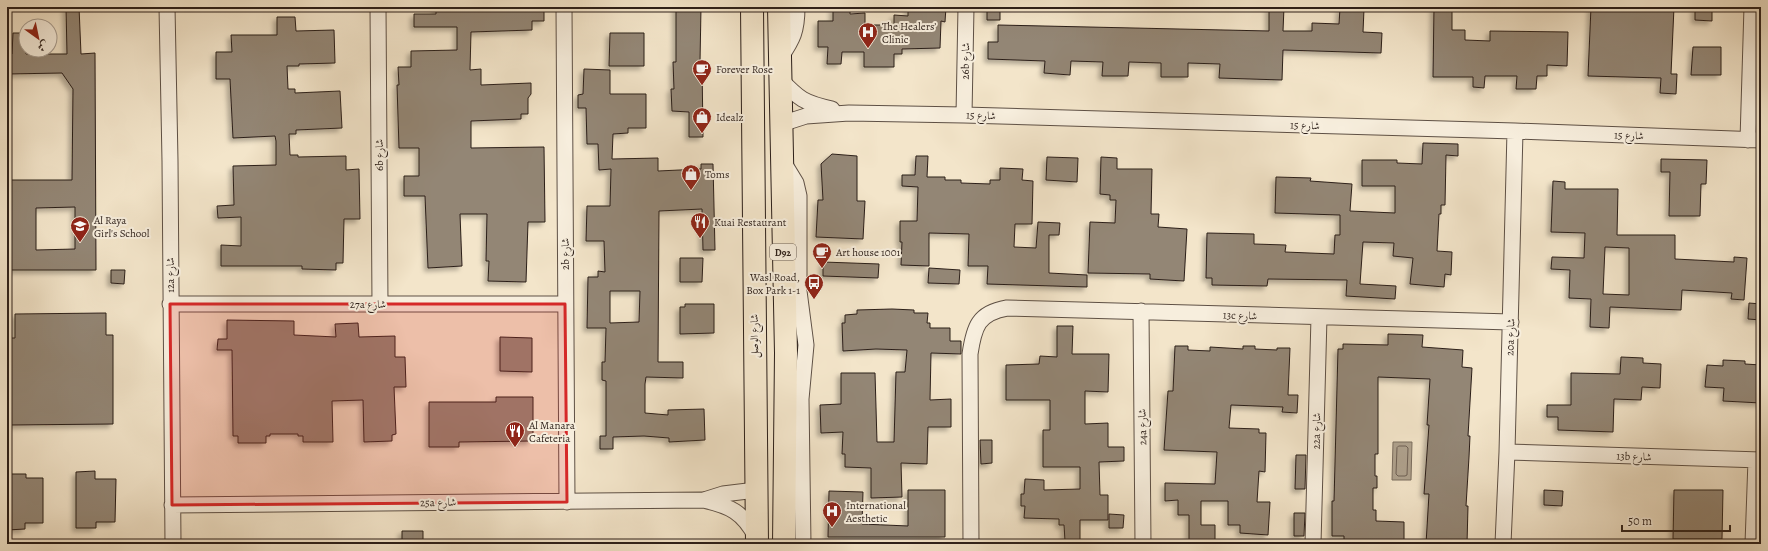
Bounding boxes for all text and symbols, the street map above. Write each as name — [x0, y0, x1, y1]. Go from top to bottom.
north arrow — [18, 18, 58, 58]
place label: The Healers’ Clinic — [882, 19, 936, 47]
hospital icon: The Healers’ Clinic — [857, 21, 879, 49]
text: ش — [34, 37, 52, 55]
street label: 26b شارع — [958, 42, 975, 80]
cafe icon: Forever Rose — [691, 58, 713, 86]
place label: Forever Rose — [716, 62, 773, 77]
shop icon: Idealz — [691, 106, 713, 134]
street label: شارع 15 — [966, 107, 996, 126]
place label: Idealz — [716, 110, 743, 125]
street label: شارع 15 — [1290, 117, 1320, 136]
street label: شارع 15 — [1614, 127, 1644, 146]
street label: 6b شارع — [372, 139, 389, 171]
shop icon: Toms — [680, 163, 702, 191]
place label: Toms — [705, 167, 729, 182]
restaurant icon: Kuai Restaurant — [689, 211, 711, 239]
place label: Al Raya Girl's School — [93, 213, 150, 241]
school or university icon: Al Raya Girl's School — [69, 215, 91, 243]
place label: Kuai Restaurant — [714, 215, 787, 230]
street label: 2b شارع — [558, 238, 575, 270]
cafe icon: Art house 1001 — [811, 241, 833, 269]
road number: D92 — [770, 244, 796, 260]
place label: Art house 1001 — [835, 245, 901, 260]
street label: 12a شارع — [163, 257, 180, 293]
place label: Wasl Road, Box Park 1-1 — [746, 270, 800, 298]
bus stop icon: Wasl Road, Box Park 1-1 — [803, 272, 825, 300]
street label: 27a شارع — [350, 297, 386, 314]
street label: 13c شارع — [1223, 307, 1257, 326]
street label: شارع الوصل — [747, 314, 764, 358]
street label: 20a شارع — [1502, 318, 1521, 356]
street label: 24a شارع — [1135, 409, 1152, 445]
street label: 22a شارع — [1309, 412, 1326, 450]
place label: Al Manara Cafeteria — [528, 418, 576, 446]
restaurant icon: Al Manara Cafeteria — [504, 420, 526, 448]
street label: 13b شارع — [1616, 448, 1652, 467]
street label: 25a شارع — [420, 495, 456, 512]
place label: International Aesthetic — [845, 498, 906, 526]
hospital icon: International Aesthetic — [821, 500, 843, 528]
scale bar — [1622, 507, 1730, 533]
text: 50 m — [1628, 513, 1652, 529]

